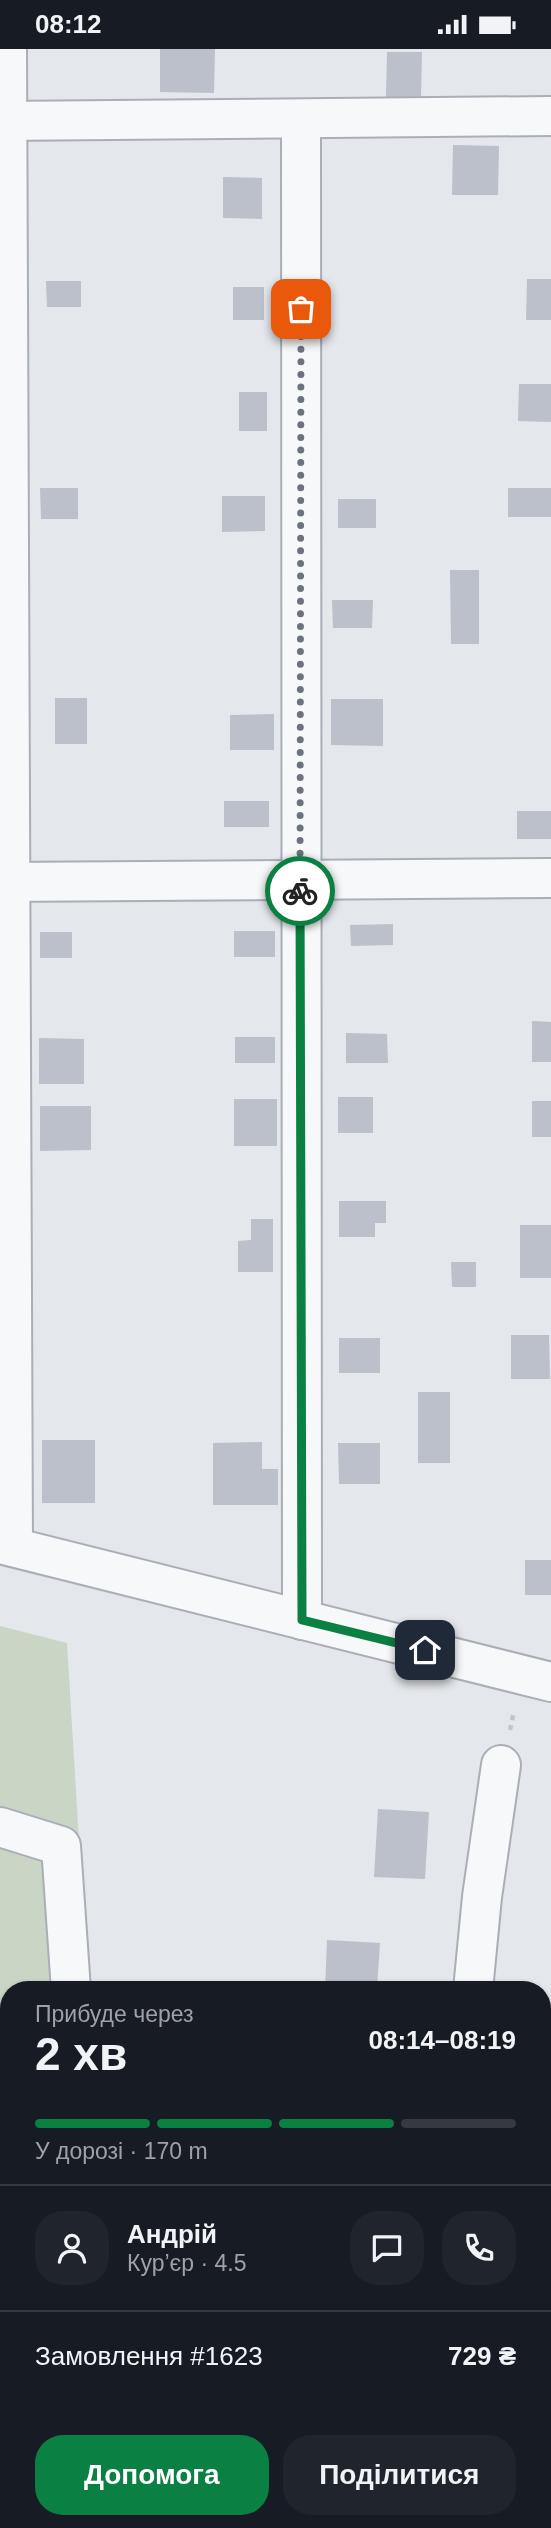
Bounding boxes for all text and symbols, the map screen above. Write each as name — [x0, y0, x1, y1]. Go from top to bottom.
text: 08:12 — [35, 9, 102, 39]
pin — [271, 279, 331, 339]
icon: bag — [282, 290, 320, 328]
courier — [265, 856, 335, 926]
icon: bike — [281, 872, 319, 910]
pin — [395, 1620, 455, 1680]
icon: home — [406, 1631, 444, 1669]
text: Прибуде через — [35, 2001, 194, 2027]
text: 08:14–08:19 — [369, 2025, 516, 2055]
text: 2 хв — [35, 2028, 127, 2080]
text: У дорозі · 170 m — [35, 2138, 208, 2164]
button: person — [35, 2211, 109, 2285]
button: chat — [350, 2211, 424, 2285]
button: phone — [442, 2211, 516, 2285]
text: Андрій — [127, 2219, 217, 2249]
text: Кур’єр · 4.5 — [127, 2250, 246, 2276]
text: Замовлення #1623 — [35, 2341, 263, 2371]
text: 729 ₴ — [448, 2341, 516, 2371]
button: Допомога — [35, 2435, 269, 2515]
button: Поділитися — [283, 2435, 516, 2515]

